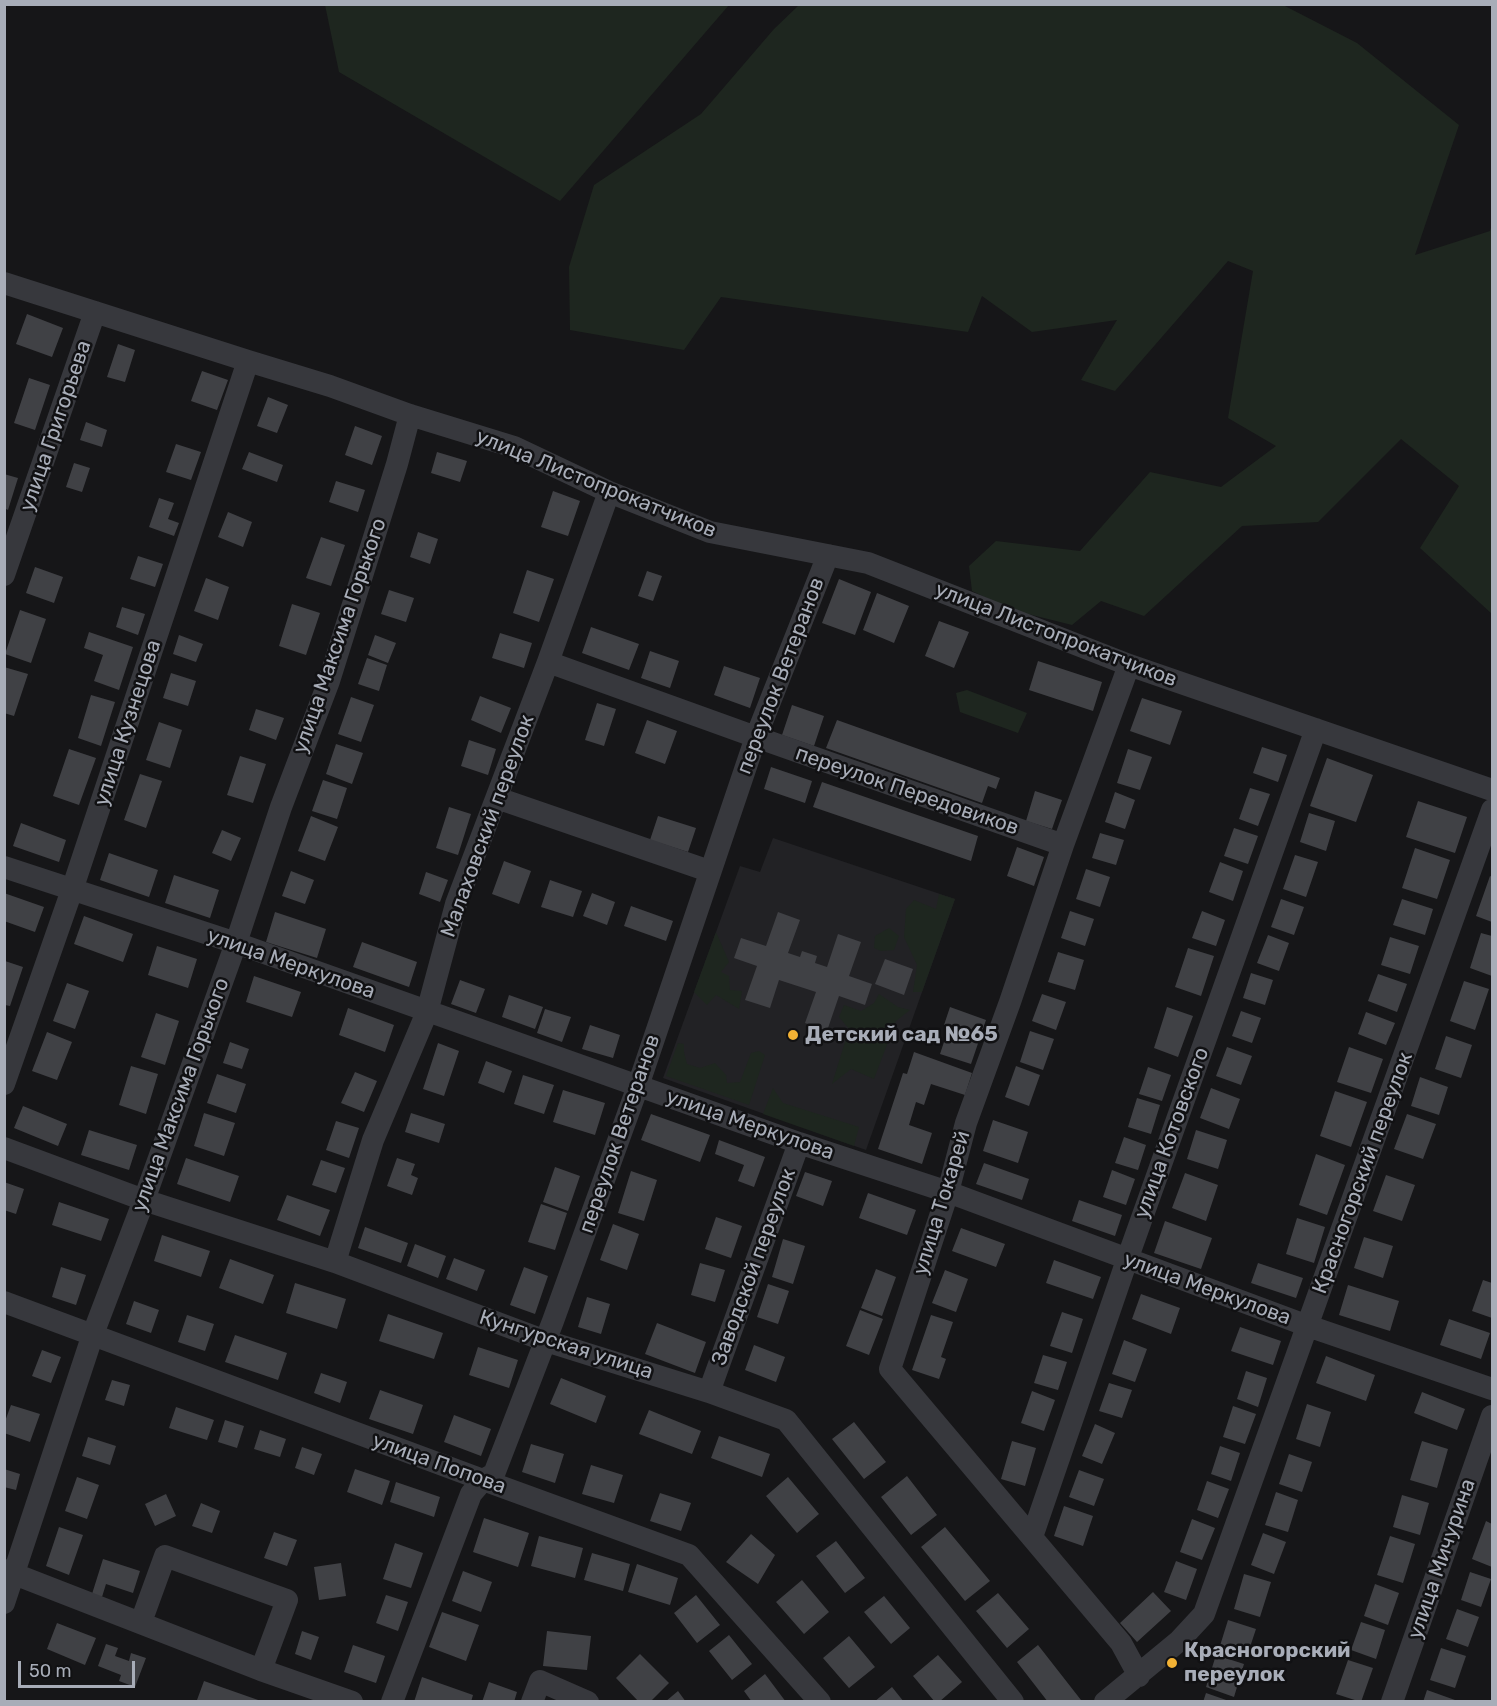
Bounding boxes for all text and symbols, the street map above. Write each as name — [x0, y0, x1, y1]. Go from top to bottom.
street label: улица Григорьева — [15, 337, 97, 515]
street label: улица Листопрокатчиков — [472, 424, 720, 544]
street label: улица Максима Горького — [288, 515, 392, 757]
street label: переулок Ветеранов — [732, 574, 830, 778]
street label: улица Листопрокатчиков — [931, 577, 1181, 693]
street label: улица Кузнецова — [89, 637, 167, 809]
street label: Малаховский переулок — [436, 711, 540, 941]
street label: переулок Передовиков — [792, 741, 1022, 841]
street label: улица Меркулова — [204, 923, 378, 1005]
street label: улица Максима Горького — [127, 975, 235, 1215]
place label: Детский сад №65 — [805, 1022, 998, 1048]
marker: Детский сад №65 — [786, 1028, 800, 1042]
street label: переулок Ветеранов — [574, 1031, 666, 1237]
street label: улица Котовского — [1129, 1044, 1215, 1222]
street label: Красногорский переулок — [1307, 1049, 1419, 1297]
street label: улица Меркулова — [663, 1084, 837, 1166]
street label: улица Токарей — [908, 1128, 976, 1278]
street label: Заводской переулок — [707, 1165, 801, 1369]
street label: улица Меркулова — [1120, 1247, 1294, 1331]
street label: Кунгурская улица — [476, 1305, 656, 1385]
street label: улица Попова — [369, 1428, 509, 1500]
street label: улица Мичурина — [1403, 1476, 1481, 1642]
place label: Красногорский переулок — [1184, 1638, 1350, 1688]
scale bar — [21, 1649, 138, 1687]
marker: Красногорский переулок — [1165, 1656, 1179, 1670]
text: 50 m — [29, 1660, 72, 1682]

